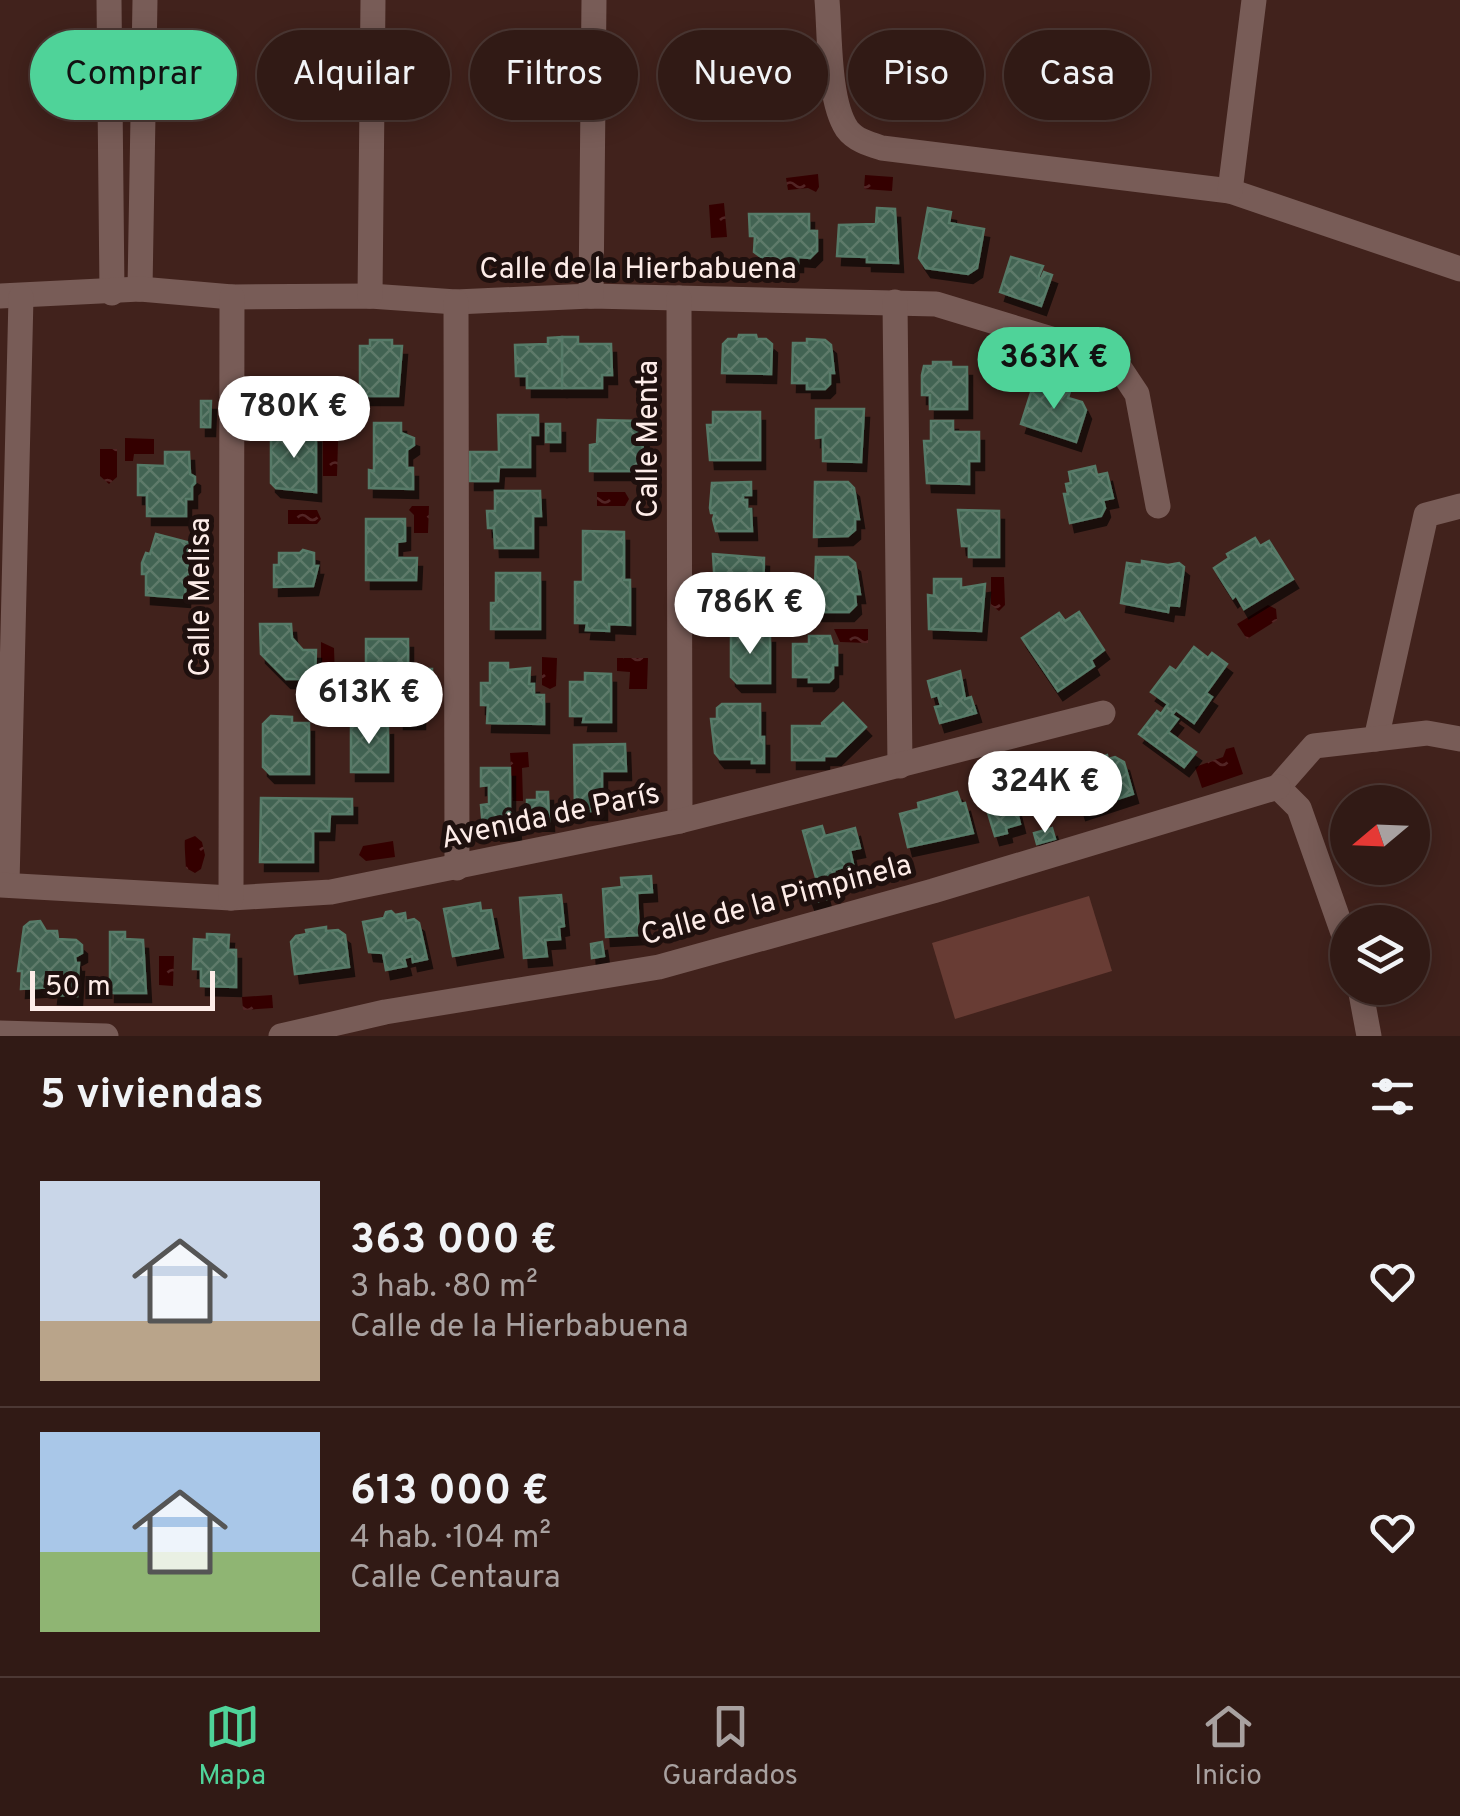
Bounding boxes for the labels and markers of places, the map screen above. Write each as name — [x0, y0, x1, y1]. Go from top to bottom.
pin: 363K € — [973, 327, 1135, 412]
pin: 780K € — [213, 376, 375, 461]
pin: 786K € — [669, 572, 831, 657]
pin: 613K € — [288, 662, 450, 747]
pin: 324K € — [964, 751, 1126, 836]

